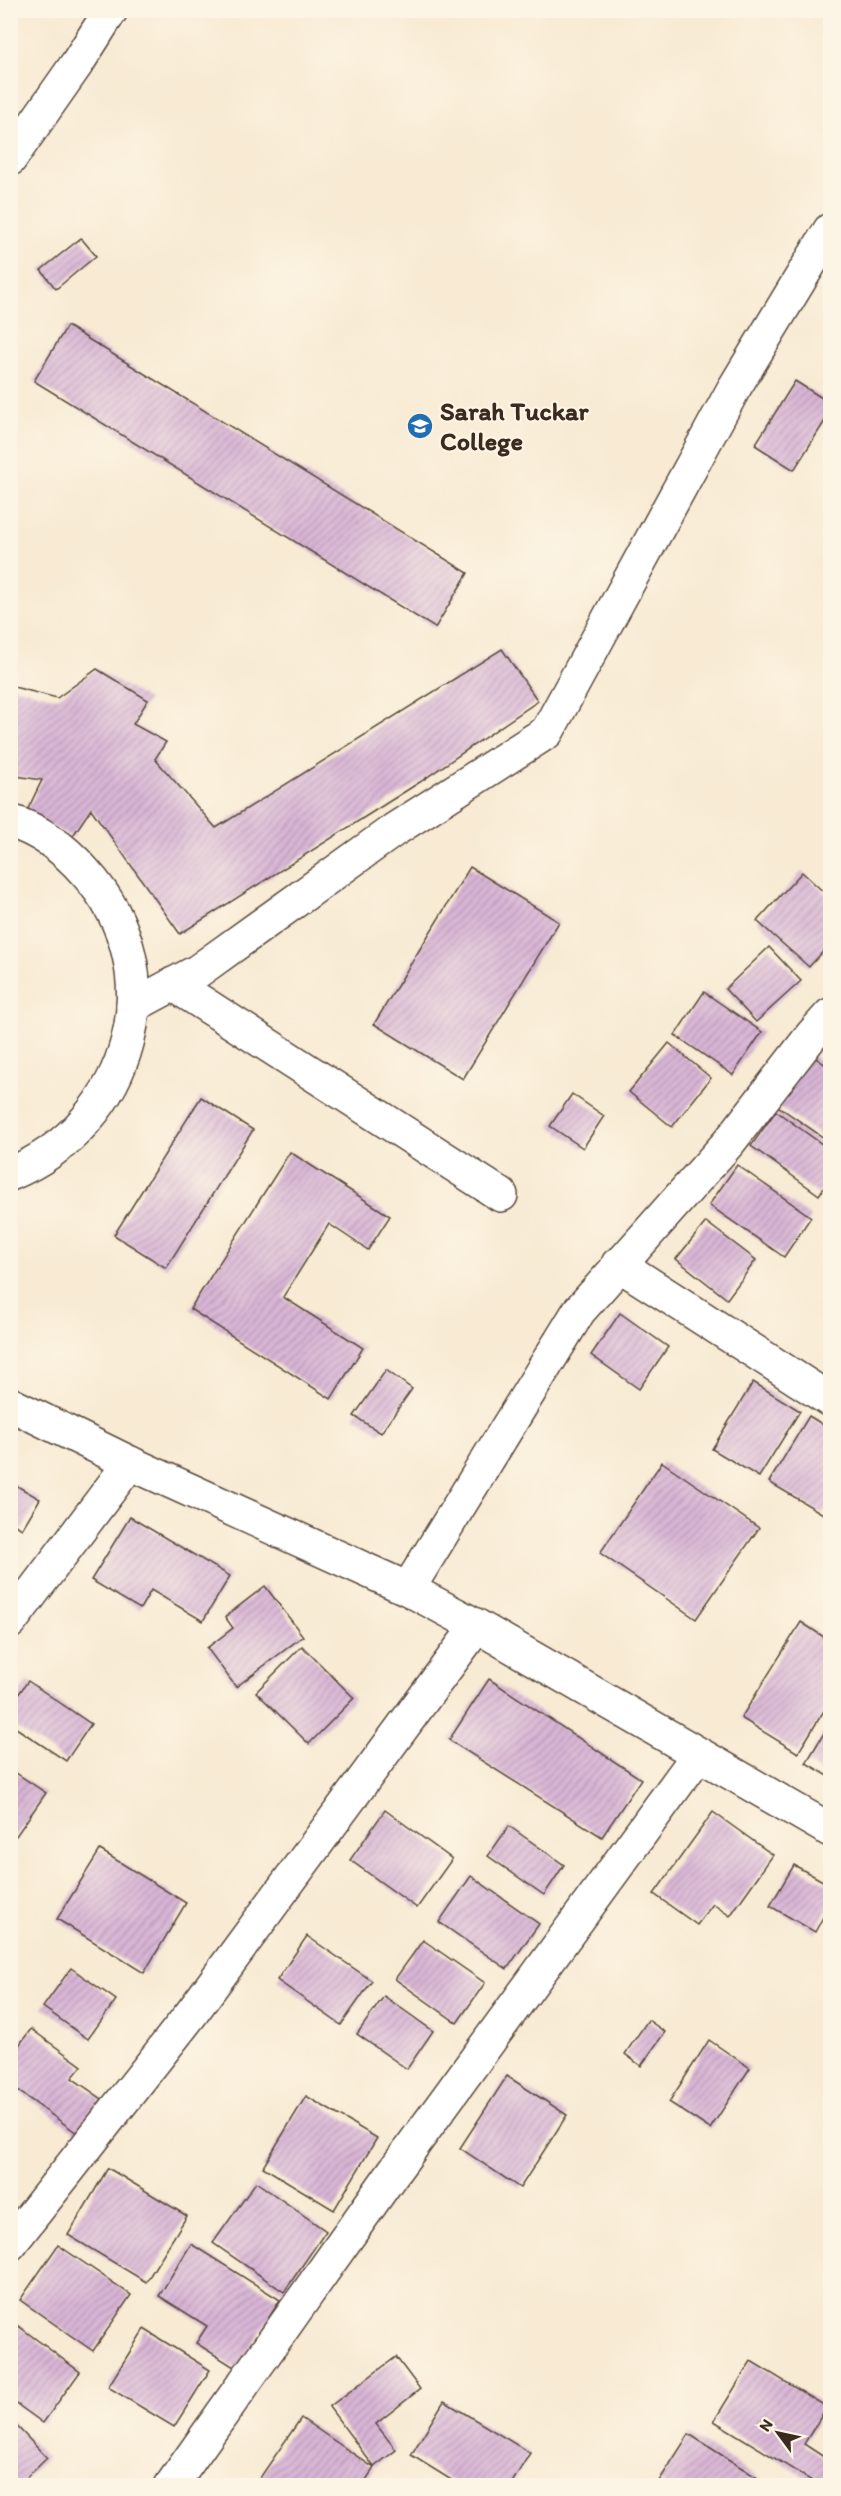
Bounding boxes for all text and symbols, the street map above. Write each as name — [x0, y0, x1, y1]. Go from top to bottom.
place label: Sarah Tuckar College — [440, 395, 590, 457]
school or university icon: Sarah Tuckar College — [405, 411, 435, 441]
north arrow — [748, 2403, 808, 2463]
text: N — [755, 2415, 777, 2435]

